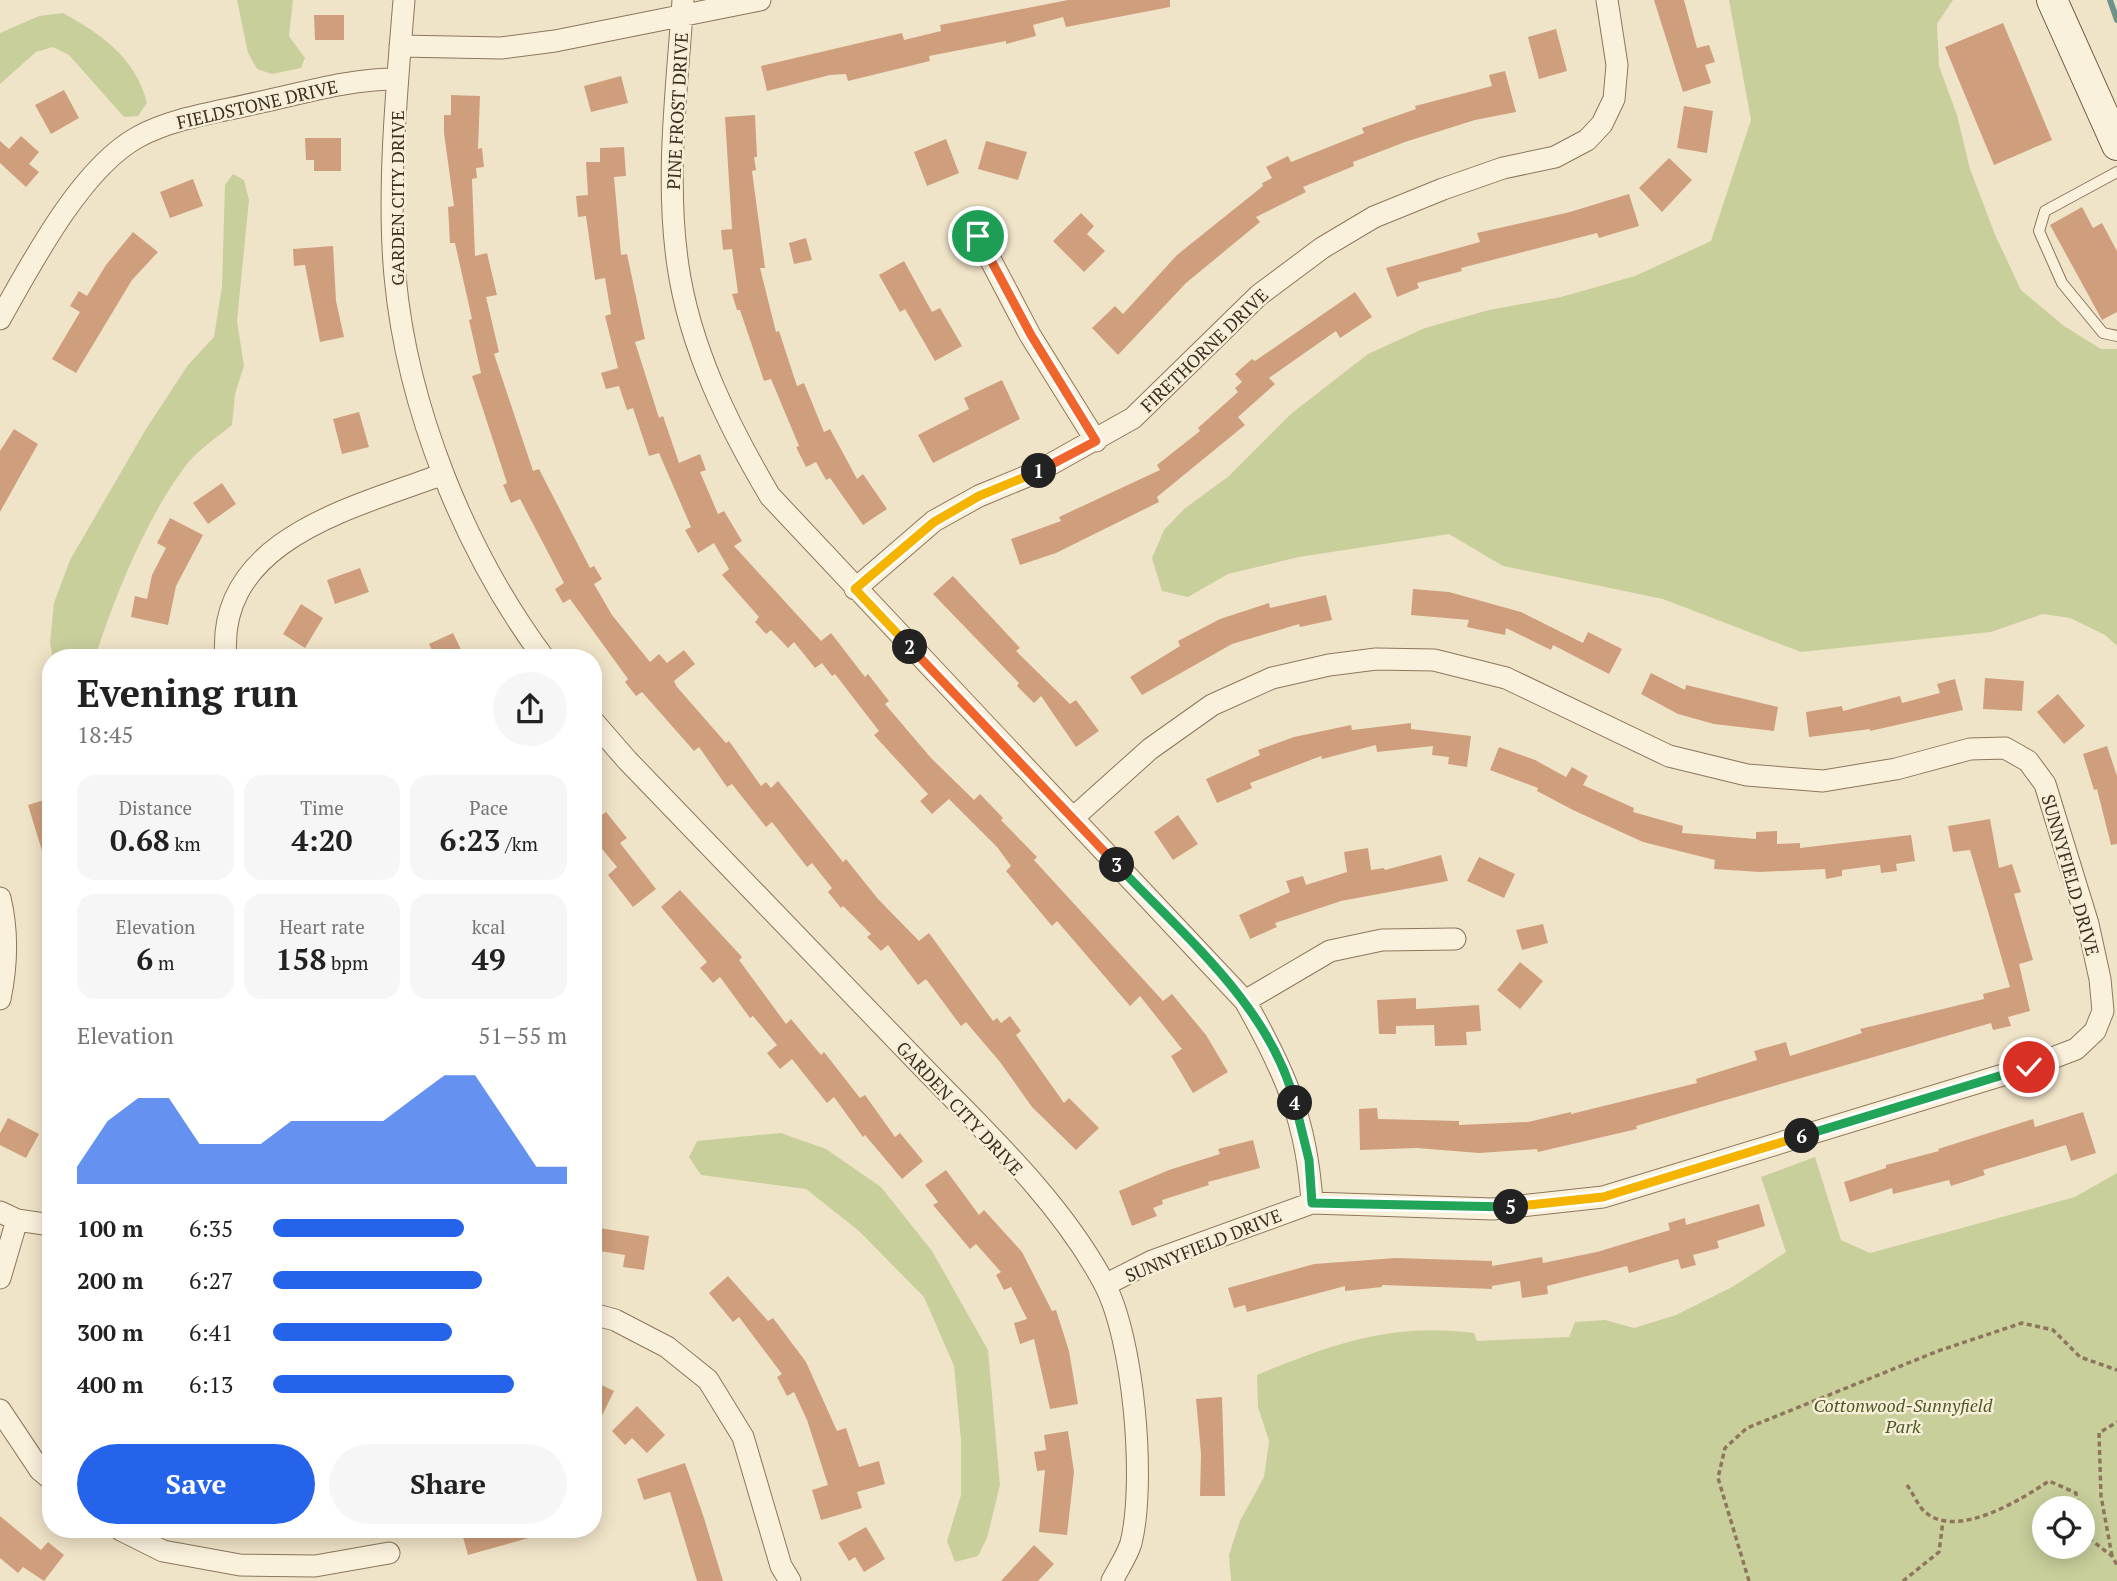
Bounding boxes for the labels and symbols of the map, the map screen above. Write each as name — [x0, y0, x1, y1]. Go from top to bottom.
street label: PINE FROST DRIVE — [661, 32, 693, 190]
street label: FIELDSTONE DRIVE — [174, 74, 340, 134]
street label: GARDEN CITY DRIVE — [385, 110, 409, 286]
pin — [948, 206, 1008, 266]
street label: FIRETHORNE DRIVE — [1135, 283, 1273, 417]
pin: 1 — [1021, 454, 1056, 489]
pin: 2 — [892, 630, 928, 664]
street label: SUNNYFIELD DRIVE — [2036, 792, 2106, 958]
pin: 3 — [1100, 848, 1134, 882]
street label: GARDEN CITY DRIVE — [891, 1036, 1029, 1180]
pin — [1999, 1037, 2059, 1097]
pin: 4 — [1278, 1086, 1312, 1120]
pin: 6 — [1784, 1118, 1820, 1154]
pin: 5 — [1494, 1190, 1528, 1224]
street label: SUNNYFIELD DRIVE — [1121, 1203, 1285, 1287]
park label: Cottonwood-Sunnyfield Park — [1814, 1393, 1993, 1438]

